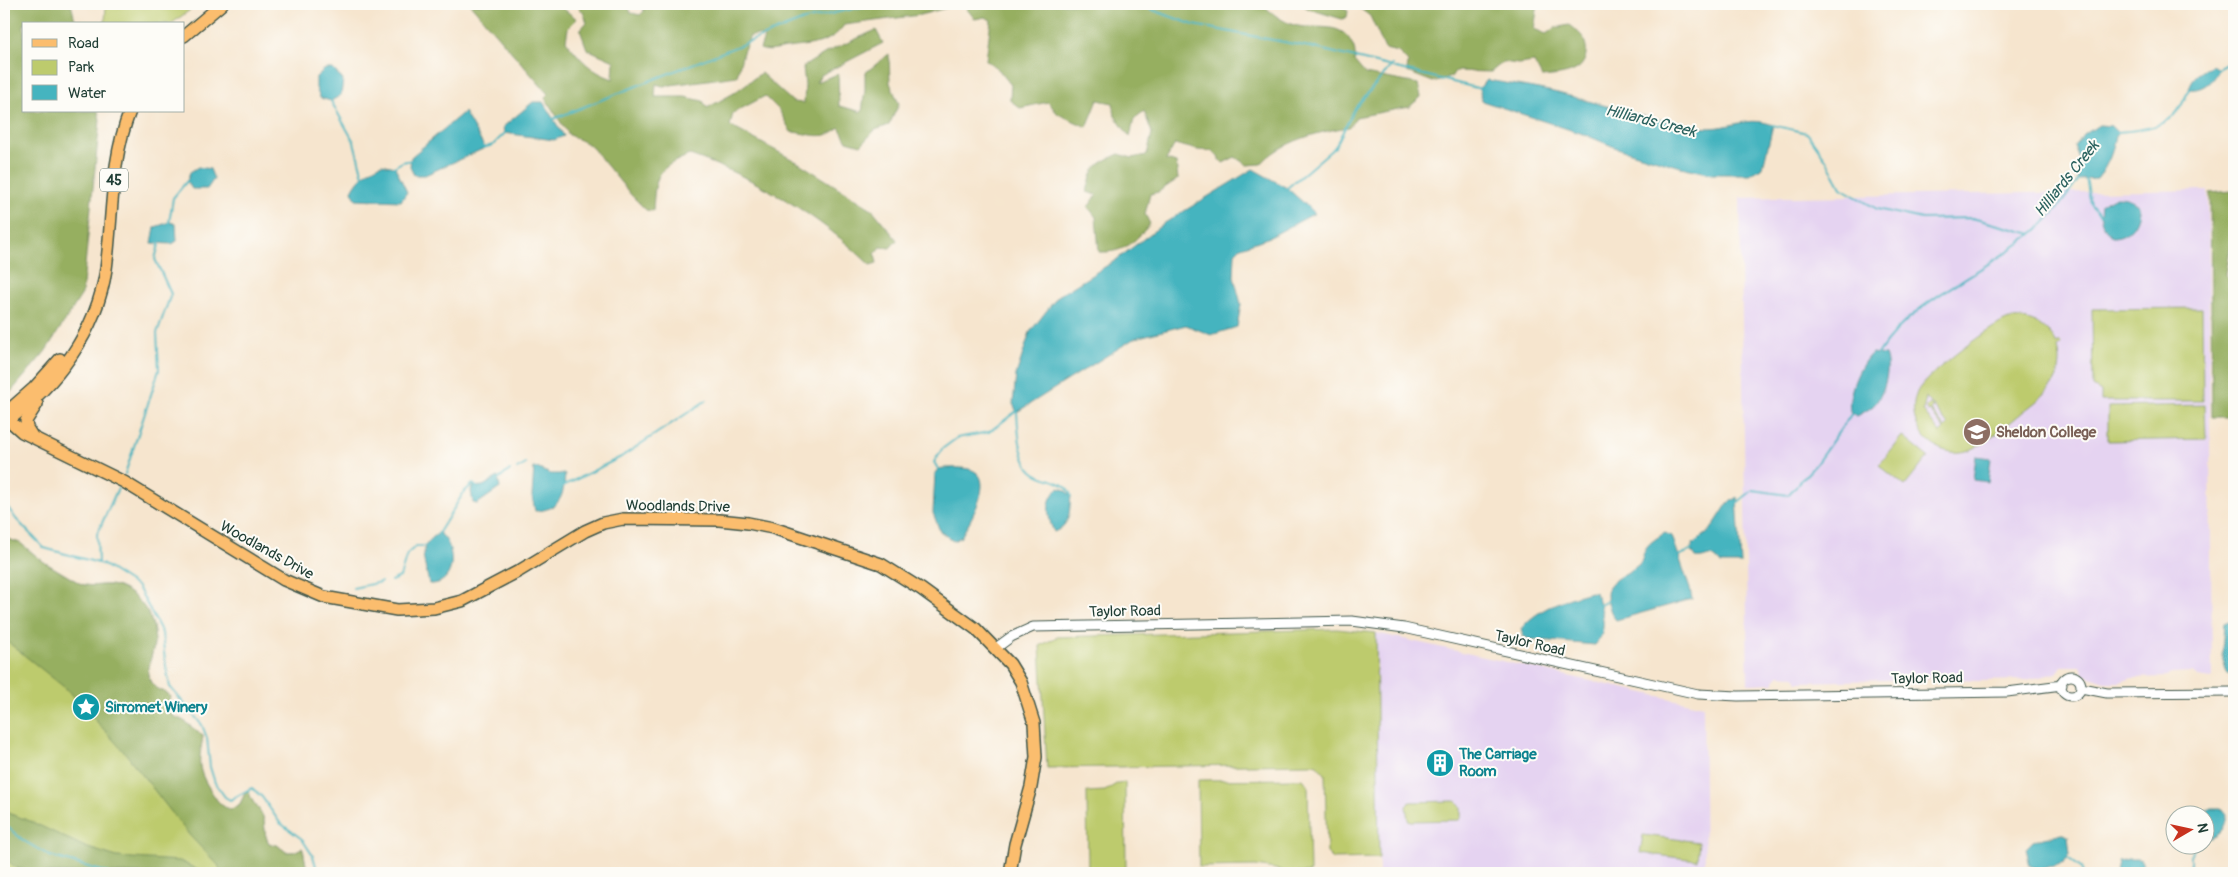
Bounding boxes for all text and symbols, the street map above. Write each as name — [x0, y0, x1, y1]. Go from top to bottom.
legend — [22, 22, 185, 112]
text: Road — [68, 34, 99, 53]
text: Park — [68, 58, 95, 77]
text: Water — [68, 84, 107, 103]
water label: Hilliards Creek — [1603, 100, 1699, 142]
water label: Hilliards Creek — [2030, 135, 2104, 221]
road number: 45 — [100, 168, 128, 192]
school or university icon: Sheldon College — [1962, 417, 1992, 447]
place label: Sheldon College — [1996, 423, 2097, 442]
street label: Woodlands Drive — [626, 496, 731, 517]
street label: Woodlands Drive — [217, 517, 317, 584]
street label: Taylor Road — [1089, 601, 1161, 622]
street label: Taylor Road — [1493, 626, 1567, 661]
street label: Taylor Road — [1891, 668, 1963, 689]
place icon: Sirromet Winery — [71, 692, 101, 722]
place label: Sirromet Winery — [105, 698, 208, 717]
place label: The Carriage Room — [1458, 745, 1537, 781]
building icon: The Carriage Room — [1425, 748, 1455, 778]
north arrow — [2166, 804, 2216, 854]
text: N — [2193, 822, 2211, 834]

